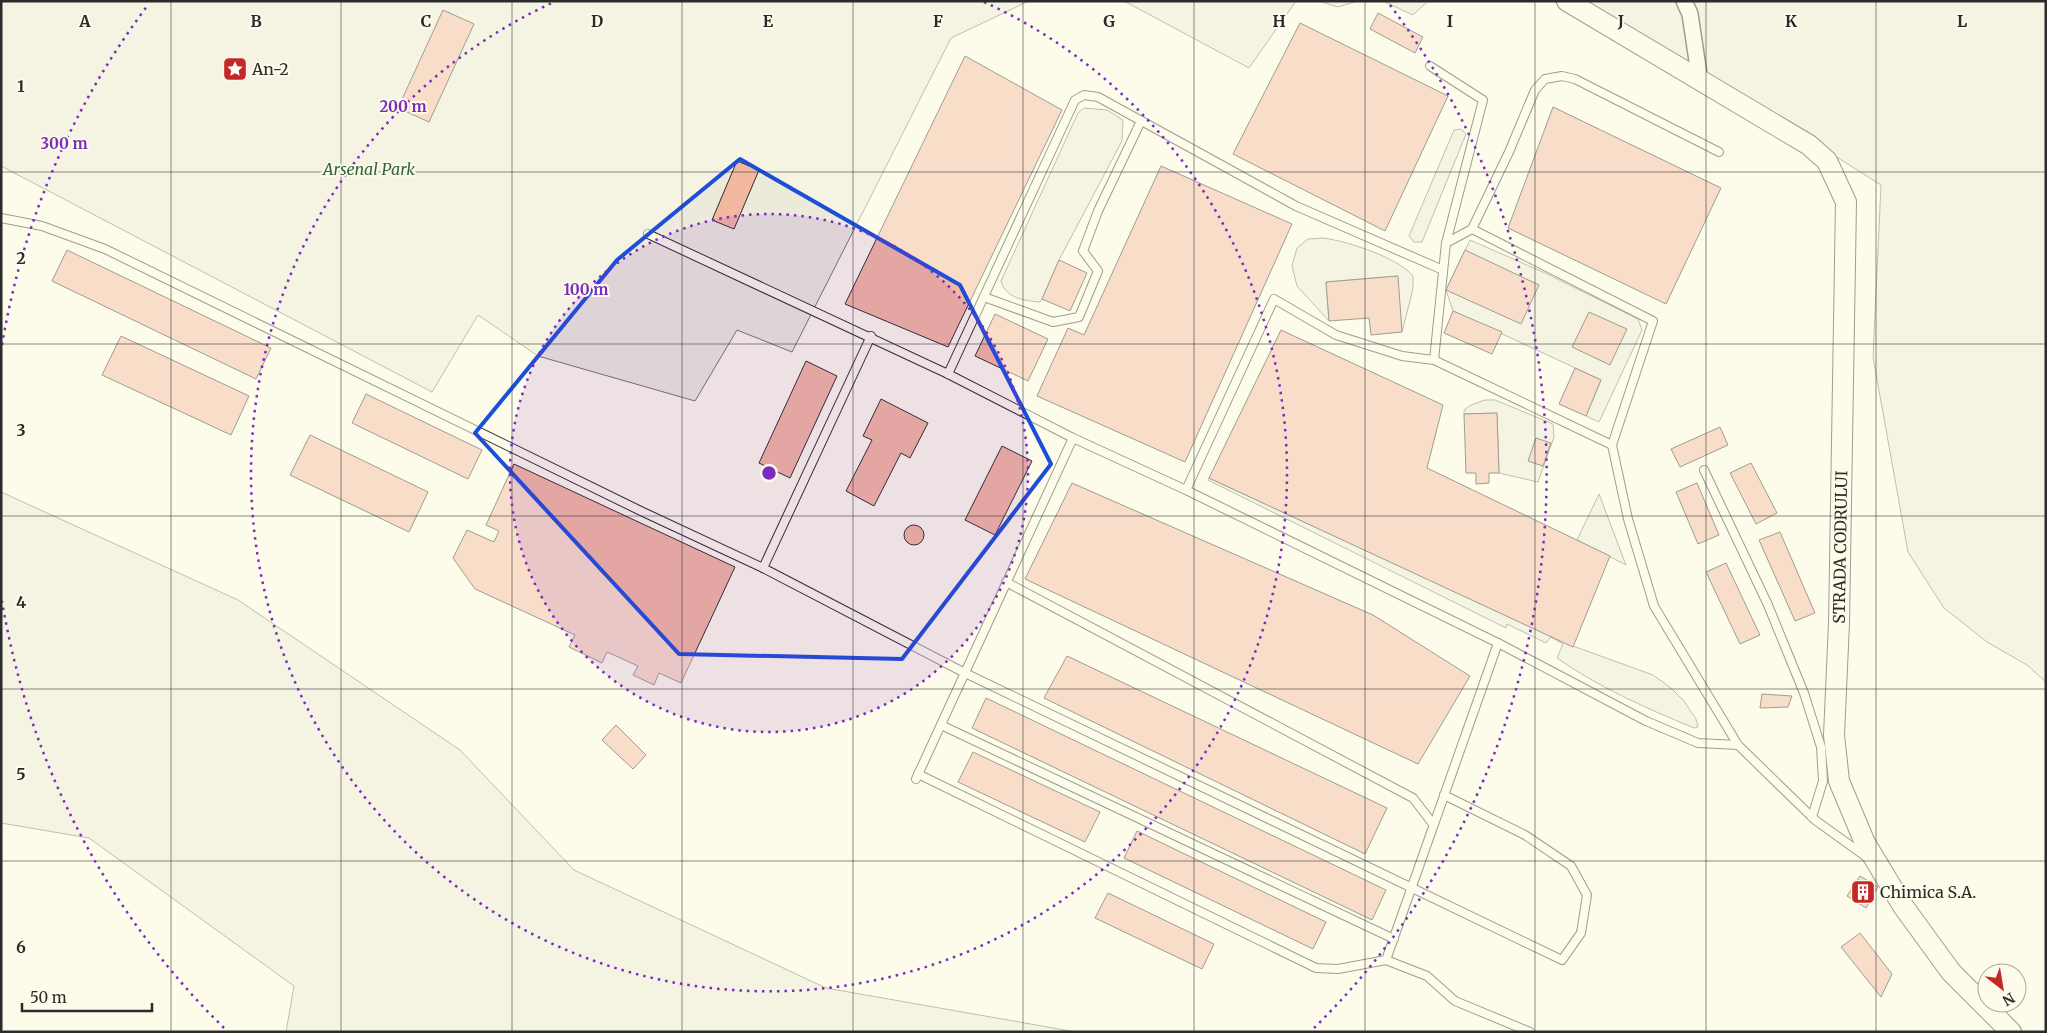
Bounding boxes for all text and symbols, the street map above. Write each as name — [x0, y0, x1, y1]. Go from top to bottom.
text: A — [78, 11, 91, 31]
text: B — [250, 11, 262, 31]
text: C — [421, 11, 431, 31]
text: D — [591, 11, 603, 31]
text: E — [763, 11, 774, 31]
text: F — [933, 11, 943, 31]
text: G — [1103, 11, 1115, 31]
text: H — [1272, 11, 1286, 31]
text: I — [1447, 11, 1453, 31]
text: J — [1617, 11, 1624, 31]
text: K — [1785, 11, 1797, 31]
text: L — [1957, 11, 1967, 31]
place icon: An-2 — [222, 56, 248, 82]
place label: An-2 — [251, 59, 289, 79]
text: 1 — [17, 76, 25, 96]
text: 200 m — [379, 97, 427, 116]
text: 300 m — [40, 134, 88, 153]
park label: Arsenal Park — [321, 159, 415, 179]
text: 2 — [16, 248, 26, 268]
text: 100 m — [564, 280, 608, 299]
text: 3 — [16, 420, 26, 440]
centre of rings — [760, 464, 778, 482]
street label: STRADA CODRULUI — [1829, 470, 1851, 624]
text: 4 — [16, 592, 26, 612]
text: 5 — [16, 764, 26, 784]
building icon: Chimica S.A. — [1850, 879, 1876, 905]
place label: Chimica S.A. — [1880, 882, 1976, 902]
text: 6 — [16, 937, 26, 957]
north arrow — [1977, 963, 2027, 1013]
scale bar — [22, 980, 152, 1012]
text: 50 m — [30, 988, 67, 1007]
text: N — [1999, 989, 2018, 1010]

